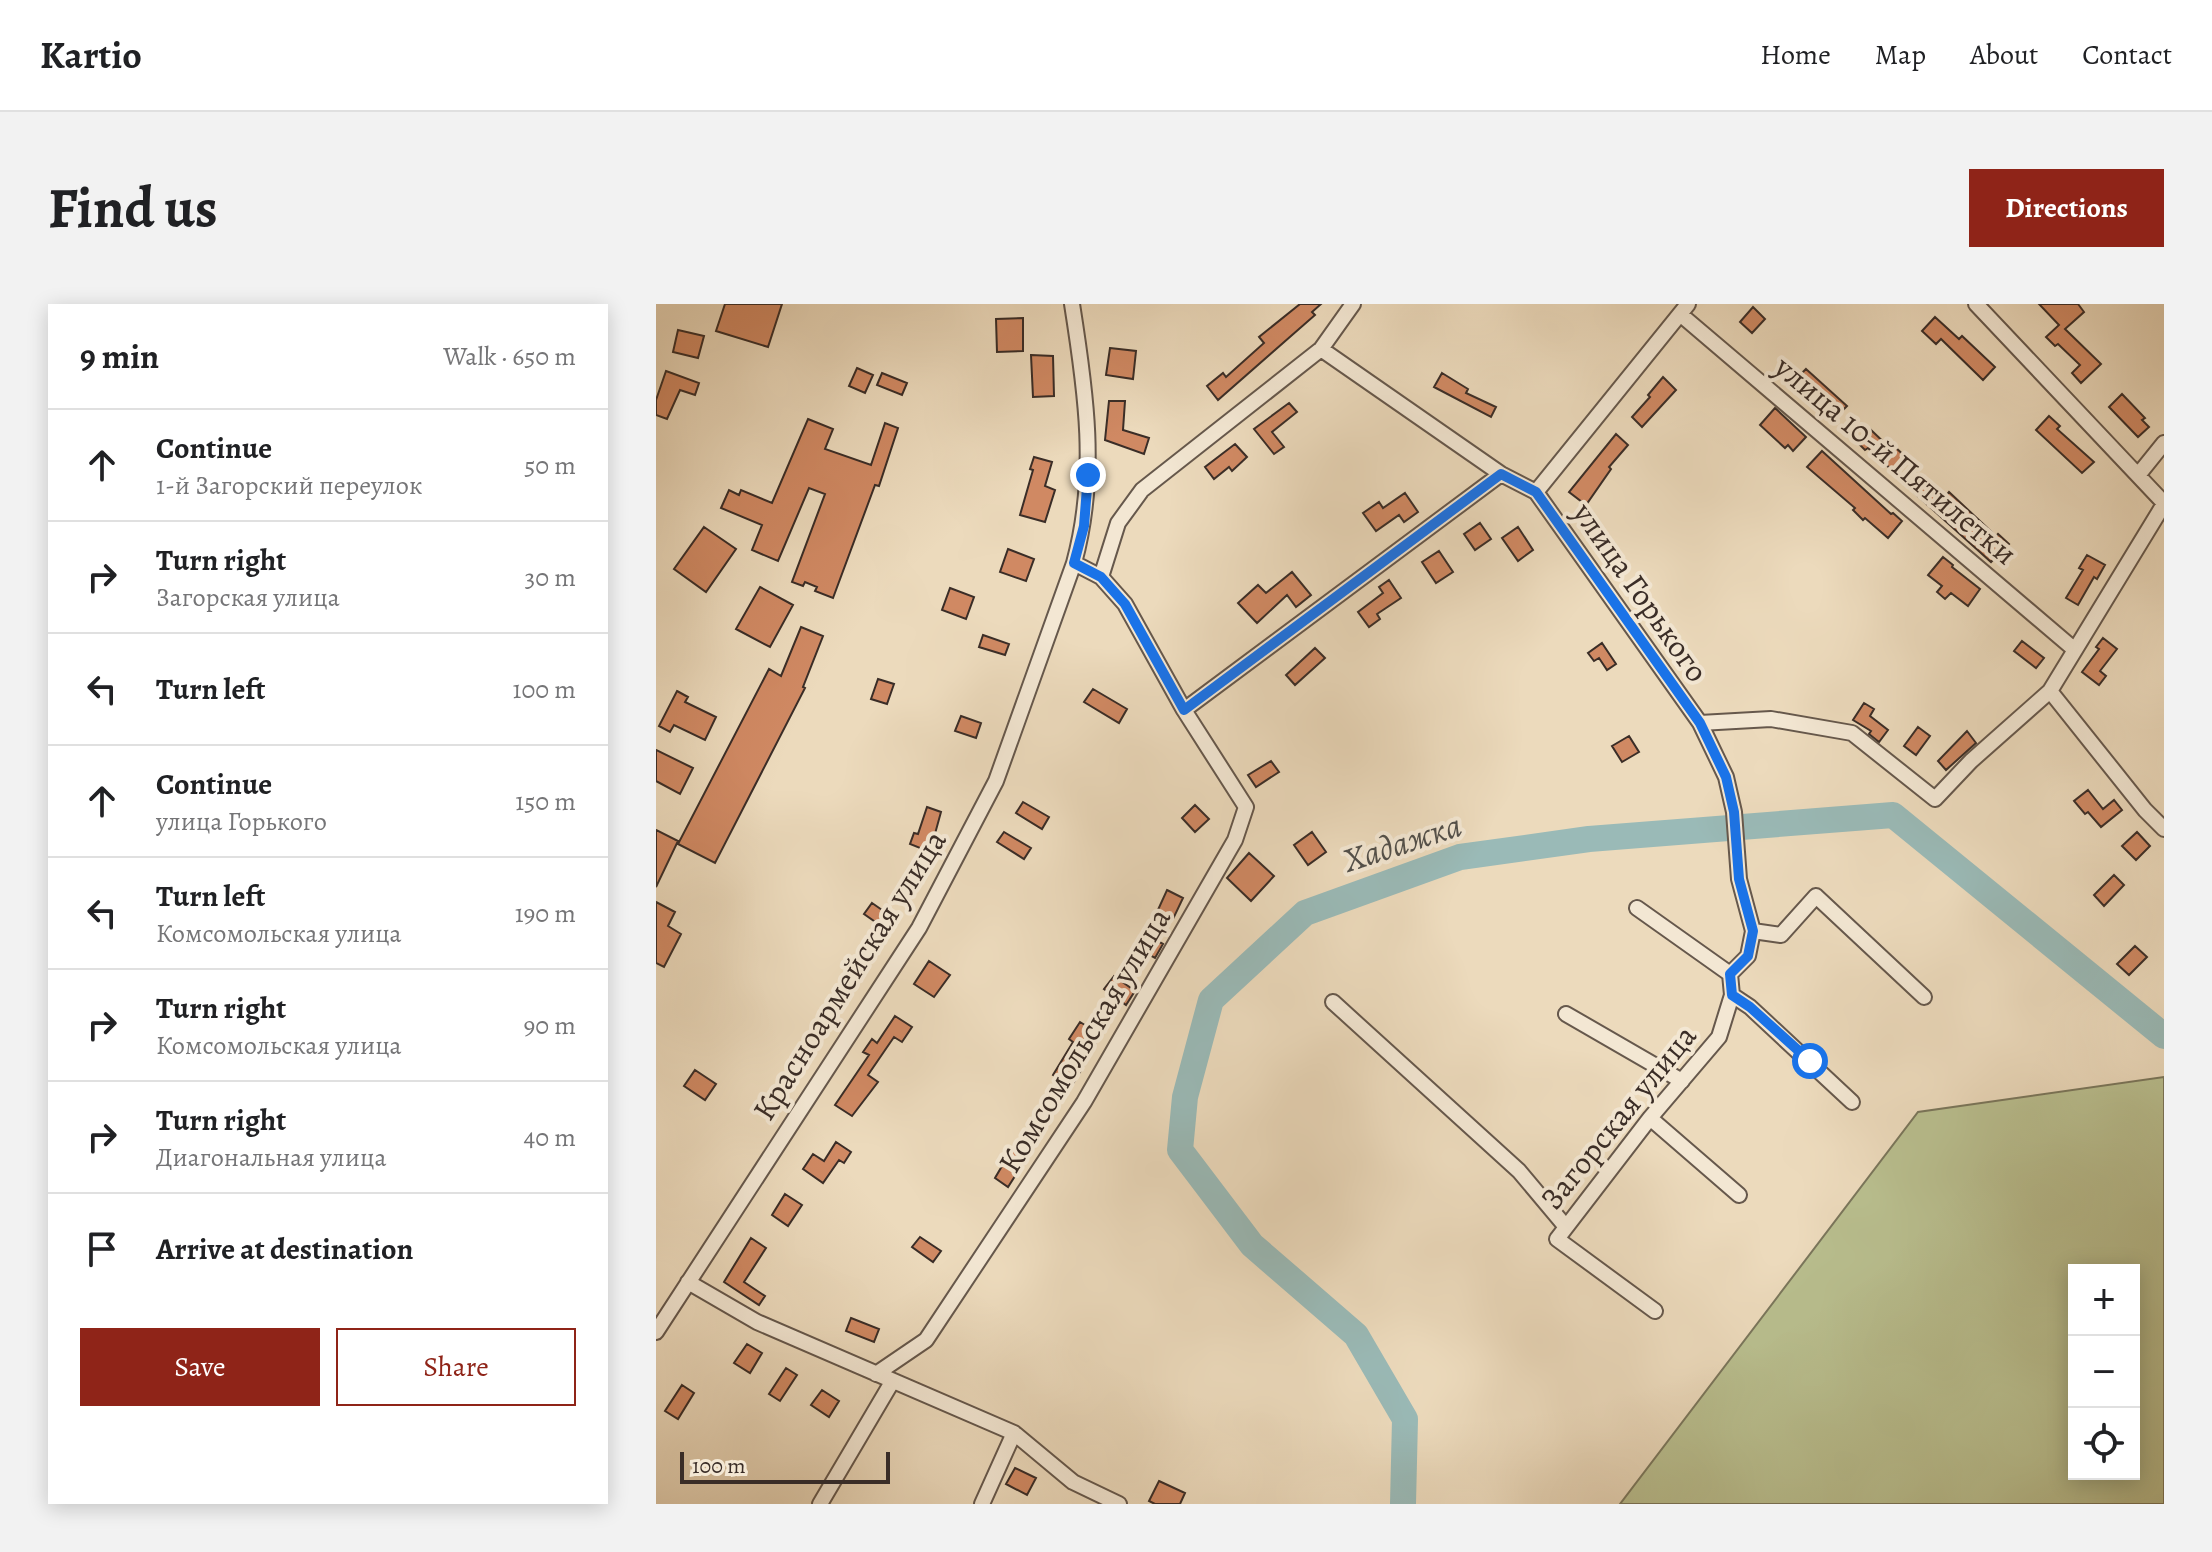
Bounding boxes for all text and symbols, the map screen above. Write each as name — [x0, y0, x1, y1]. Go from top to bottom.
text: Kartio — [40, 29, 142, 81]
text: Home — [1760, 36, 1831, 74]
text: Map — [1875, 36, 1926, 74]
text: About — [1970, 36, 2038, 74]
text: Contact — [2082, 36, 2172, 74]
button: Directions — [1969, 169, 2164, 247]
text: Find us — [48, 170, 218, 246]
text: 9 min — [80, 333, 159, 380]
text: Walk · 650 m — [443, 339, 576, 374]
street label: улица 10-й Пятилетки — [1764, 345, 2027, 575]
text: Continue — [156, 428, 272, 468]
icon: ahead — [80, 443, 124, 487]
text: 50 m — [524, 448, 576, 483]
route end — [1070, 457, 1106, 493]
text: 1-й Загорский переулок — [156, 468, 422, 503]
street label: улица Горького — [1562, 492, 1719, 691]
text: Turn right — [156, 540, 286, 580]
icon: right — [80, 555, 124, 599]
text: 30 m — [525, 560, 576, 595]
text: Загорская улица — [156, 580, 340, 615]
icon: left — [80, 667, 124, 711]
text: Turn left — [156, 669, 265, 709]
text: 100 m — [513, 672, 576, 707]
text: Continue — [156, 764, 272, 804]
icon: ahead — [80, 779, 124, 823]
text: 150 m — [515, 784, 576, 819]
water label: Хадажка — [1336, 801, 1467, 884]
text: улица Горького — [156, 804, 327, 839]
street label: Красноармейская улица — [742, 821, 956, 1128]
text: Turn left — [156, 876, 265, 916]
icon: left — [80, 891, 124, 935]
text: 190 m — [515, 896, 576, 931]
street label: Комсомольская улица — [987, 899, 1181, 1181]
text: Комсомольская улица — [156, 916, 402, 951]
text: Turn right — [156, 988, 286, 1028]
icon: right — [80, 1003, 124, 1047]
text: 90 m — [524, 1008, 576, 1043]
street label: Загорская улица — [1530, 1015, 1706, 1219]
text: Комсомольская улица — [156, 1028, 402, 1063]
route start — [1792, 1043, 1828, 1079]
text: Turn right — [156, 1100, 286, 1140]
icon: right — [80, 1115, 124, 1159]
text: 40 m — [524, 1120, 576, 1155]
text: Диагональная улица — [156, 1140, 386, 1175]
icon: arrive — [80, 1227, 124, 1271]
text: Arrive at destination — [156, 1229, 413, 1269]
map controls — [2068, 1264, 2140, 1480]
button: + — [2068, 1264, 2140, 1336]
button: Save — [80, 1328, 320, 1406]
button: Share — [336, 1328, 576, 1406]
button: − — [2068, 1336, 2140, 1408]
button: locate — [2068, 1408, 2140, 1480]
scale bar — [680, 1448, 890, 1484]
text: 100 m — [692, 1451, 746, 1481]

